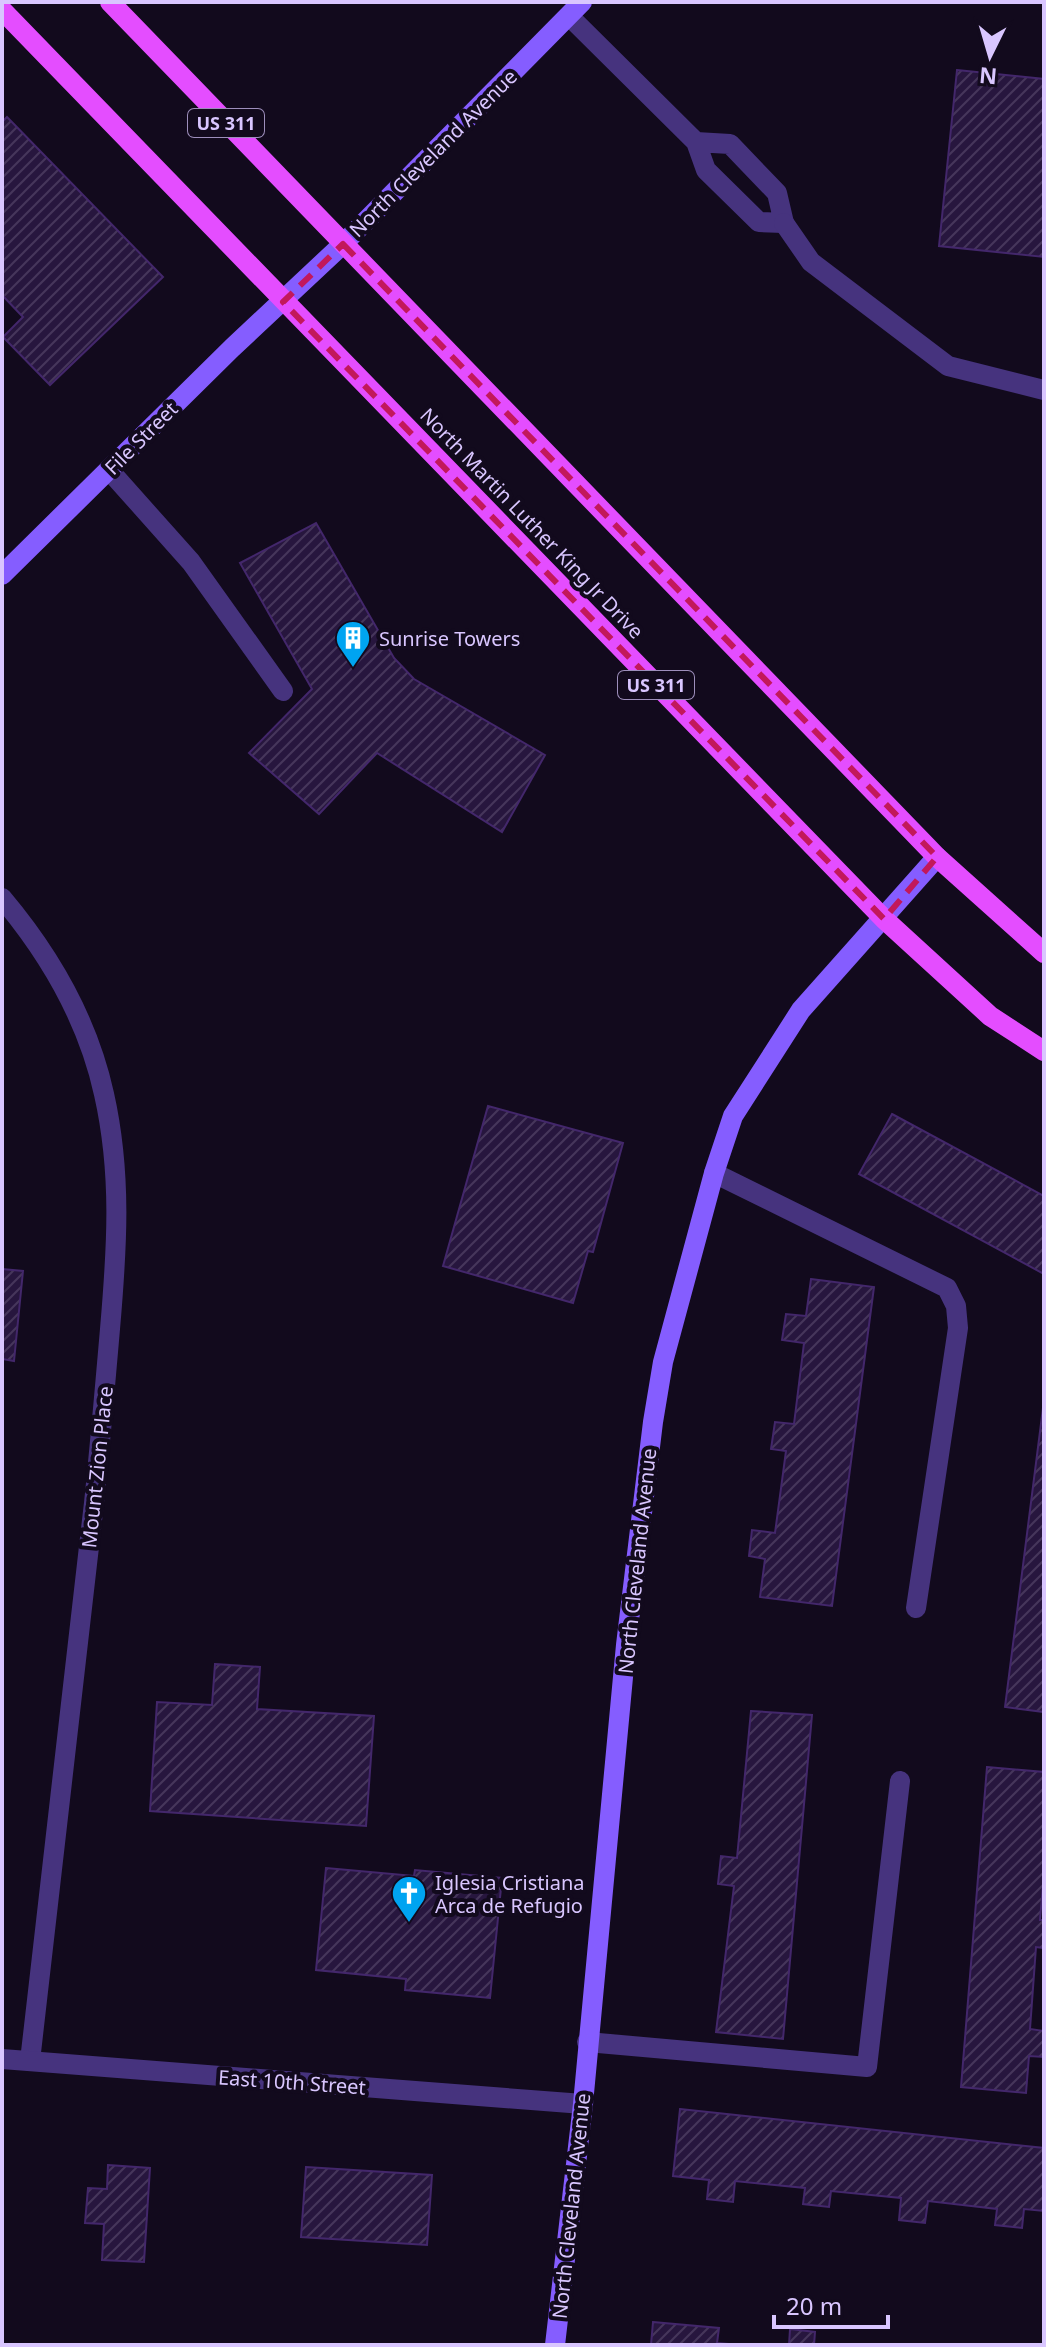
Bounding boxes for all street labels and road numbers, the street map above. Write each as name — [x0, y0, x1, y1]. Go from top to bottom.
street label: North Cleveland Avenue — [343, 63, 523, 243]
road number: US 311 — [188, 109, 264, 137]
street label: File Street — [99, 396, 183, 480]
street label: North Martin Luther King Jr Drive — [414, 402, 650, 644]
road number: US 311 — [618, 671, 694, 699]
street label: Mount Zion Place — [75, 1385, 119, 1549]
street label: North Cleveland Avenue — [612, 1447, 662, 1675]
street label: East 10th Street — [217, 2063, 367, 2101]
street label: North Cleveland Avenue — [546, 2092, 596, 2320]

